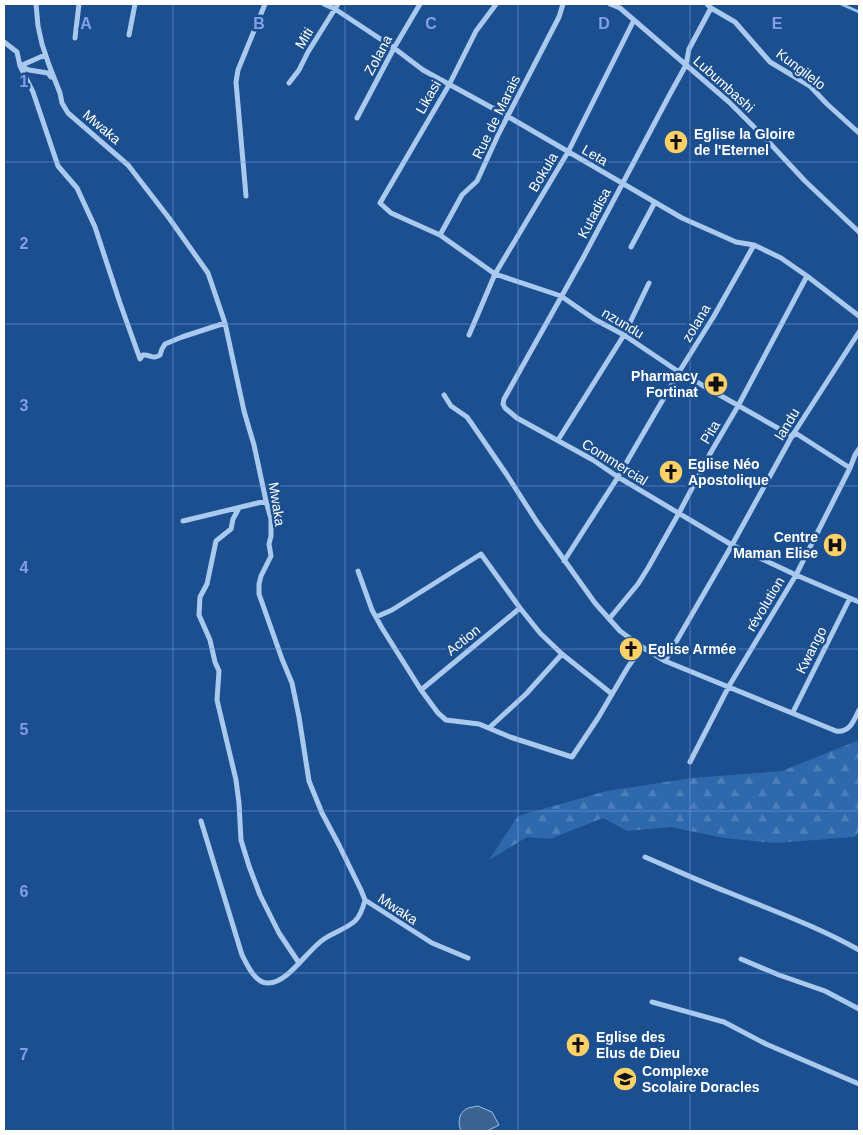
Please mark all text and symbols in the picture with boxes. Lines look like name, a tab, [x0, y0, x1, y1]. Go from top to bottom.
text: A	[80, 15, 92, 32]
text: B	[253, 15, 265, 32]
text: C	[425, 15, 437, 32]
text: D	[598, 15, 610, 32]
text: E	[772, 15, 783, 32]
street label: Miti	[292, 25, 316, 51]
street label: Zolana	[361, 32, 395, 78]
street label: Kungilelo	[773, 45, 829, 93]
street label: Lubumbashi	[690, 53, 758, 115]
text: 1	[20, 73, 29, 90]
street label: Rue de Marais	[469, 73, 523, 161]
street label: Likasi	[412, 77, 444, 117]
street label: Mwaka	[80, 107, 124, 148]
place label: Eglise la Gloire de l'Eternel	[694, 126, 795, 158]
church icon: Eglise la Gloire de l'Eternel	[663, 129, 689, 155]
street label: Leta	[579, 141, 611, 169]
street label: Bokula	[525, 149, 561, 194]
street label: Kutadisa	[574, 185, 614, 241]
text: 2	[20, 235, 29, 252]
street label: zolana	[679, 301, 714, 345]
street label: nzundu	[599, 304, 647, 342]
place label: Pharmacy Fortinat	[631, 368, 698, 400]
pharmacy icon: Pharmacy Fortinat	[703, 371, 729, 397]
text: 3	[20, 397, 29, 414]
street label: landu	[771, 405, 803, 443]
street label: Pita	[697, 417, 723, 446]
street label: Commercial	[579, 435, 651, 489]
place label: Eglise Néo Apostolique	[688, 456, 769, 488]
church icon: Eglise Néo Apostolique	[658, 459, 684, 485]
street label: Mwaka	[266, 481, 288, 527]
place label: Centre Maman Elise	[733, 529, 818, 561]
hospital icon: Centre Maman Elise	[822, 532, 848, 558]
text: 4	[20, 559, 29, 576]
street label: révolution	[743, 574, 787, 634]
street label: Action	[443, 622, 483, 658]
street label: Kwango	[792, 624, 830, 676]
church icon: Eglise Armée	[618, 636, 644, 662]
place label: Eglise Armée	[648, 641, 736, 657]
text: 5	[20, 721, 29, 738]
text: 6	[20, 883, 29, 900]
street label: Mwaka	[375, 890, 421, 928]
place label: Eglise des Elus de Dieu	[596, 1029, 680, 1061]
church icon: Eglise des Elus de Dieu	[565, 1032, 591, 1058]
text: 7	[20, 1046, 29, 1063]
place label: Complexe Scolaire Doracles	[642, 1063, 760, 1095]
school or university icon: Complexe Scolaire Doracles	[612, 1066, 638, 1092]

